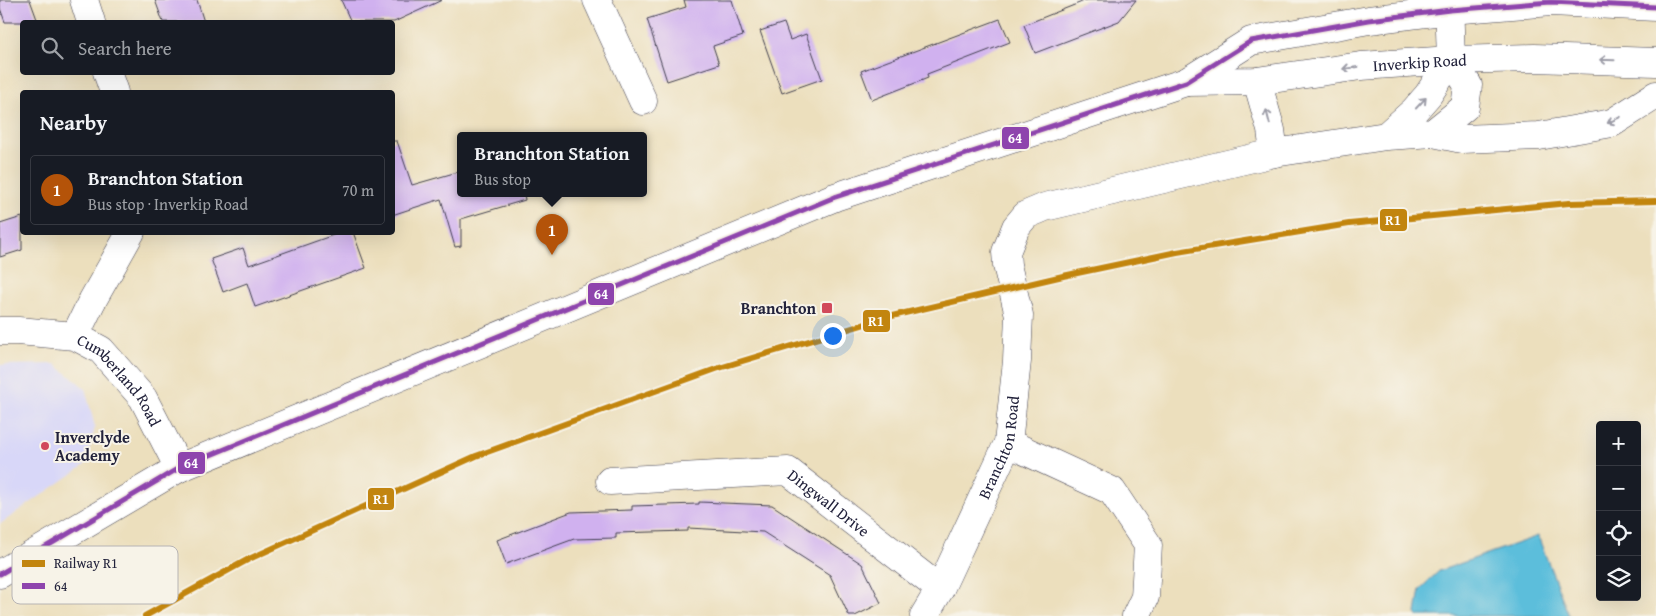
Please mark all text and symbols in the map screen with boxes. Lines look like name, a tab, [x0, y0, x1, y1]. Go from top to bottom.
search box	[20, 20, 395, 75]
icon: search	[38, 34, 66, 62]
text: Search here	[78, 34, 172, 62]
street label: Inverkip Road	[1372, 48, 1467, 77]
one-way arrow	[1600, 55, 1616, 65]
one-way arrow	[1343, 63, 1359, 73]
one-way arrow	[1415, 97, 1427, 110]
text: Nearby	[40, 107, 107, 138]
one-way arrow	[1263, 109, 1272, 125]
one-way arrow	[1607, 116, 1622, 125]
line badge: 64	[1001, 126, 1030, 150]
text: 64	[1008, 128, 1022, 148]
popup	[457, 132, 647, 197]
text: Branchton Station	[475, 139, 630, 167]
text: Branchton Station	[88, 164, 243, 192]
text: Bus stop	[475, 167, 531, 191]
text: 1	[53, 178, 61, 202]
text: 70 m	[342, 178, 374, 202]
text: Bus stop · Inverkip Road	[88, 192, 248, 216]
line badge: R1	[1379, 208, 1408, 232]
text: R1	[1385, 210, 1401, 230]
pin: 1	[536, 214, 568, 255]
line badge: 64	[587, 282, 615, 306]
text: 64	[594, 284, 608, 304]
place label: Branchton	[741, 296, 817, 320]
marker: Branchton	[820, 301, 834, 315]
line badge: R1	[862, 309, 891, 333]
text: R1	[868, 311, 884, 331]
your location	[820, 323, 846, 349]
street label: Cumberland Road	[73, 327, 168, 431]
street label: Branchton Road	[972, 394, 1025, 503]
map controls	[1596, 421, 1641, 601]
button: +	[1596, 421, 1641, 466]
place label: Inverclyde Academy	[55, 425, 130, 467]
marker: Inverclyde Academy	[39, 440, 51, 452]
line badge: 64	[177, 451, 206, 475]
text: 64	[184, 453, 198, 473]
street label: Dingwall Drive	[783, 463, 875, 542]
button: −	[1596, 466, 1641, 511]
line badge: R1	[367, 487, 395, 511]
text: R1	[373, 489, 389, 509]
button: locate	[1596, 511, 1641, 556]
legend	[12, 546, 178, 604]
text: Railway R1	[54, 553, 118, 573]
button: layers	[1596, 556, 1641, 601]
text: 64	[54, 576, 68, 596]

